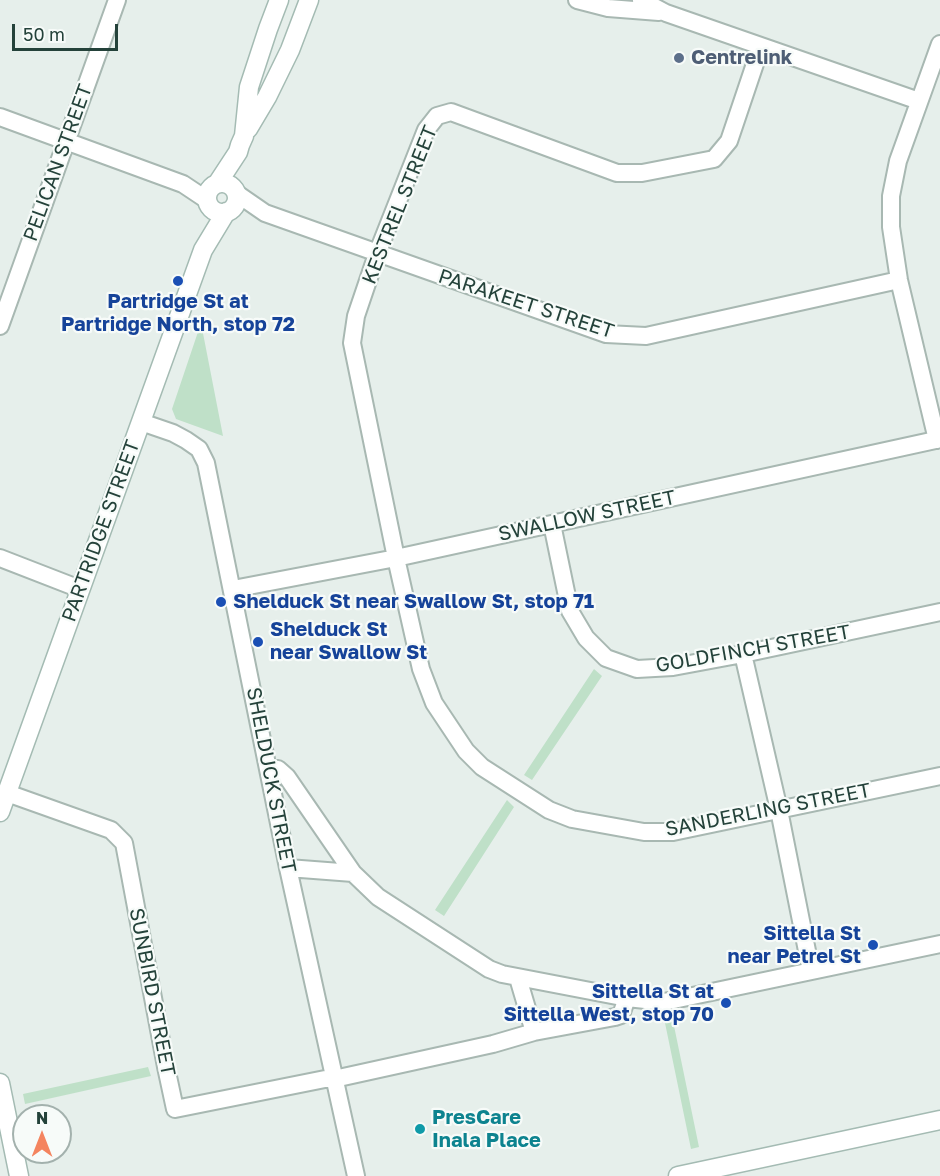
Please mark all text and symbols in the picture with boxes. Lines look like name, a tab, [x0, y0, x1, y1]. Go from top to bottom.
scale bar	[15, 12, 122, 50]
text: 50 m	[23, 23, 65, 45]
place label: Centrelink	[691, 46, 792, 70]
marker: Centrelink	[672, 51, 686, 65]
street label: PELICAN STREET	[18, 81, 98, 245]
street label: KESTREL STREET	[357, 122, 443, 288]
street label: PARAKEET STREET	[435, 264, 617, 344]
marker: Partridge St at Partridge North, stop 72	[171, 274, 185, 288]
place label: Partridge St at Partridge North, stop 72	[61, 290, 295, 337]
street label: PARTRIDGE STREET	[57, 437, 145, 625]
street label: SWALLOW STREET	[496, 486, 678, 546]
place label: Shelduck St near Swallow St, stop 71	[233, 590, 594, 614]
marker: Shelduck St near Swallow St, stop 71	[214, 595, 228, 609]
place label: Shelduck St near Swallow St	[270, 618, 427, 665]
street label: GOLDFINCH STREET	[654, 620, 852, 678]
marker: Shelduck St near Swallow St	[251, 635, 265, 649]
street label: SHELDUCK STREET	[241, 685, 301, 875]
street label: SANDERLING STREET	[663, 778, 873, 842]
street label: SUNBIRD STREET	[124, 906, 180, 1078]
place label: Sittella St near Petrel St	[728, 922, 861, 969]
marker: Sittella St near Petrel St	[866, 938, 880, 952]
place label: Sittella St at Sittella West, stop 70	[503, 980, 714, 1027]
marker: Sittella St at Sittella West, stop 70	[719, 996, 733, 1010]
north arrow	[12, 1104, 72, 1164]
place label: PresCare Inala Place	[432, 1106, 541, 1153]
text: N	[36, 1108, 48, 1128]
marker: PresCare Inala Place	[413, 1122, 427, 1136]

